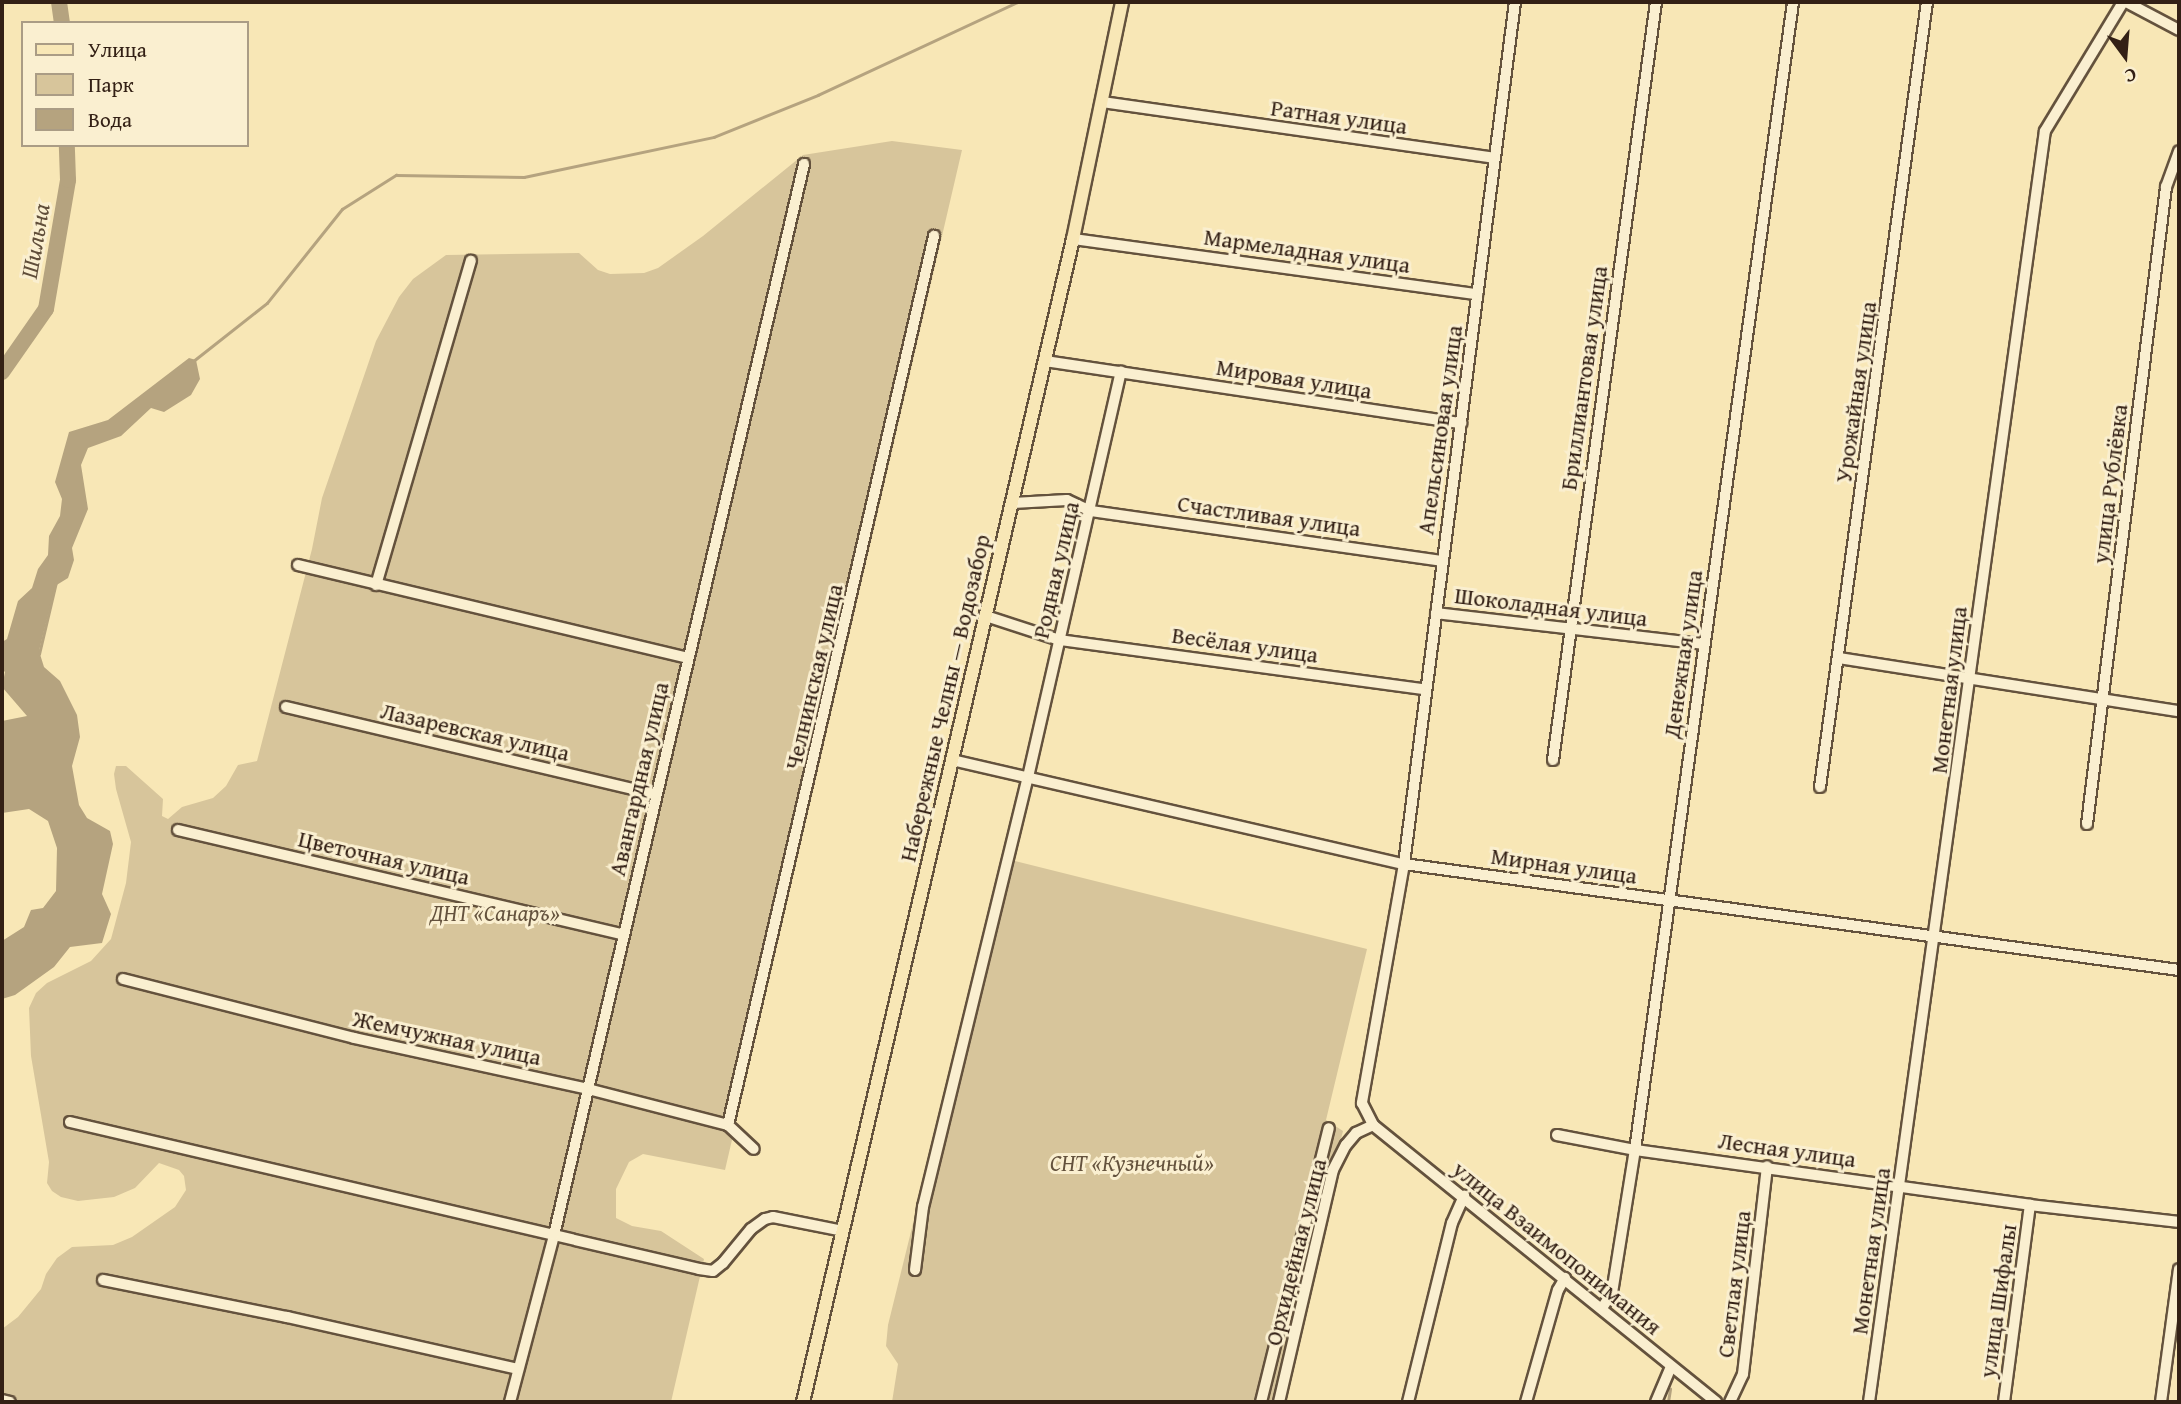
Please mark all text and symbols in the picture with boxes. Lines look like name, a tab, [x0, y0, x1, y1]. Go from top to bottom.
legend	[21, 21, 248, 147]
north arrow	[2090, 21, 2160, 91]
text: Улица	[88, 34, 147, 65]
text: С	[2122, 61, 2140, 91]
text: Парк	[88, 69, 134, 100]
street label: Ратная улица	[1269, 94, 1409, 140]
text: Вода	[88, 104, 132, 135]
water label: Шильна	[14, 201, 56, 281]
street label: Мармеладная улица	[1202, 223, 1412, 279]
street label: Бриллиантовая улица	[1555, 264, 1613, 492]
street label: Урожайная улица	[1830, 300, 1882, 484]
street label: Апельсиновая улица	[1412, 324, 1468, 536]
street label: Мировая улица	[1214, 353, 1374, 405]
street label: улица Рублёвка	[2087, 403, 2133, 565]
street label: Счастливая улица	[1176, 490, 1362, 542]
street label: Родная улица	[1027, 499, 1085, 641]
street label: Набережные Челны — Водозабор	[894, 532, 996, 864]
street label: Денежная улица	[1658, 568, 1708, 740]
street label: Челнинская улица	[779, 581, 849, 773]
street label: Шоколадная улица	[1453, 581, 1649, 633]
street label: Монетная улица	[1925, 605, 1973, 775]
street label: Весёлая улица	[1170, 621, 1320, 669]
street label: Авангардная улица	[603, 679, 675, 879]
street label: Лазаревская улица	[378, 697, 572, 767]
street label: Цветочная улица	[296, 825, 472, 891]
street label: Мирная улица	[1489, 842, 1639, 890]
park label: ДНТ «Санаръ»	[430, 899, 560, 927]
street label: Жемчужная улица	[350, 1005, 544, 1071]
street label: Лесная улица	[1716, 1127, 1858, 1173]
park label: СНТ «Кузнечный»	[1050, 1149, 1214, 1177]
street label: улица Взаимопонимания	[1447, 1155, 1667, 1341]
street label: Орхидейная улица	[1259, 1156, 1333, 1348]
street label: Монетная улица	[1846, 1166, 1896, 1336]
street label: Светлая улица	[1711, 1209, 1757, 1359]
street label: улица Шифалы	[1974, 1222, 2022, 1380]

